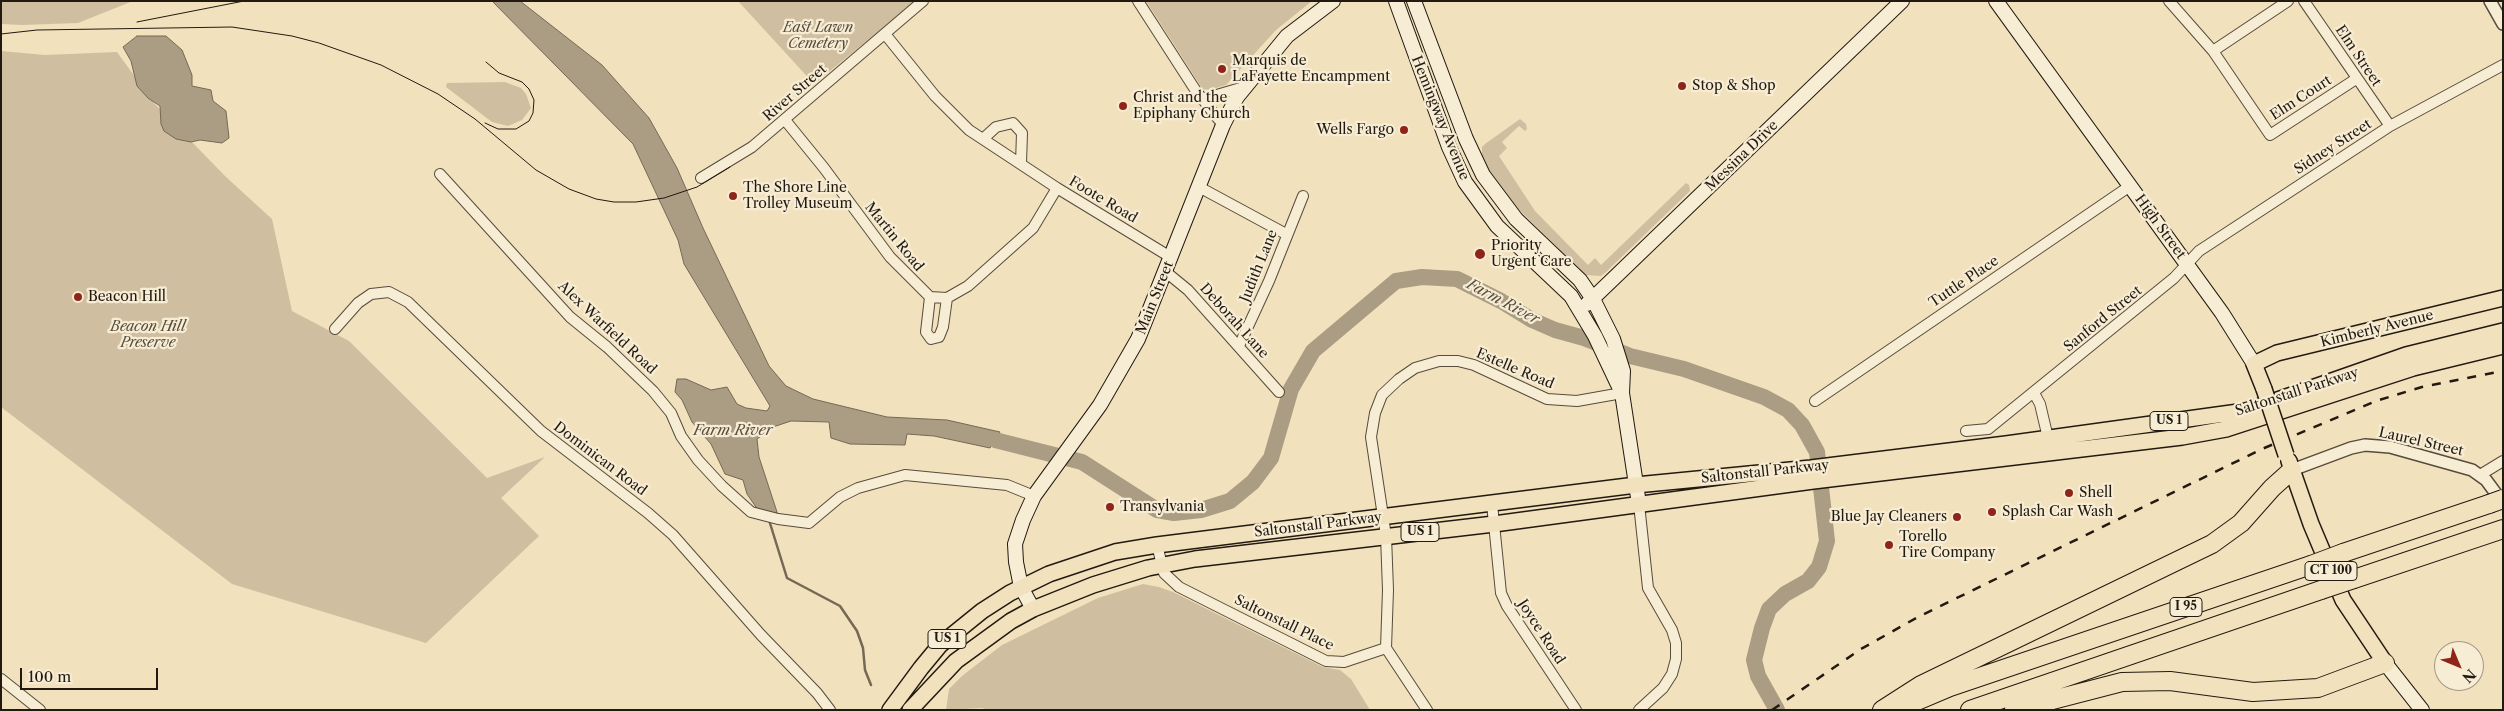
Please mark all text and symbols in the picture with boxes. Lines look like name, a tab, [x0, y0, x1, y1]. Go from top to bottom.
park label: East Lawn Cemetery	[783, 20, 853, 52]
street label: Elm Street	[2331, 22, 2385, 90]
place label: Marquis de LaFayette Encampment	[1232, 53, 1390, 85]
street label: Hemingway Avenue	[1407, 53, 1473, 183]
street label: River Street	[760, 61, 830, 125]
marker: Marquis de LaFayette Encampment	[1216, 63, 1228, 75]
street label: Elm Court	[2267, 72, 2335, 124]
place label: Stop & Shop	[1692, 78, 1776, 94]
marker: Stop & Shop	[1676, 80, 1688, 92]
place label: Christ and the Epiphany Church	[1133, 90, 1250, 122]
marker: Christ and the Epiphany Church	[1117, 100, 1129, 112]
street label: Sidney Street	[2291, 116, 2375, 178]
street label: Messina Drive	[1702, 117, 1782, 195]
place label: Wells Fargo	[1316, 122, 1394, 138]
marker: Wells Fargo	[1398, 124, 1410, 136]
street label: Foote Road	[1066, 173, 1140, 227]
place label: The Shore Line Trolley Museum	[743, 180, 852, 212]
marker: The Shore Line Trolley Museum	[727, 190, 739, 202]
street label: High Street	[2131, 191, 2189, 263]
street label: Martin Road	[861, 199, 927, 275]
street label: Judith Lane	[1237, 227, 1281, 305]
place label: Priority Urgent Care	[1491, 238, 1572, 270]
marker: Priority Urgent Care	[1473, 247, 1487, 261]
street label: Tuttle Place	[1926, 253, 2002, 311]
street label: Main Street	[1133, 259, 1177, 337]
water label: Farm River	[1464, 275, 1542, 329]
street label: Alex Warfield Road	[554, 278, 660, 378]
street label: Deborah Lane	[1196, 280, 1272, 362]
street label: Sanford Street	[2061, 282, 2145, 356]
place label: Beacon Hill	[88, 289, 166, 305]
marker: Beacon Hill	[72, 291, 84, 303]
street label: Kimberly Avenue	[2319, 307, 2435, 351]
park label: Beacon Hill Preserve	[110, 319, 186, 352]
street label: Estelle Road	[1474, 345, 1556, 393]
street label: Saltonstall Parkway	[2233, 364, 2361, 420]
road number: US 1	[2150, 412, 2188, 431]
street label: Dominican Road	[550, 419, 650, 499]
water label: Farm River	[693, 422, 773, 440]
street label: Laurel Street	[2377, 424, 2465, 460]
street label: Saltonstall Parkway	[1700, 457, 1830, 487]
place label: Shell	[2079, 485, 2112, 501]
marker: Shell	[2063, 487, 2075, 499]
place label: Transylvania	[1120, 499, 1204, 515]
marker: Transylvania	[1104, 501, 1116, 513]
place label: Splash Car Wash	[2002, 504, 2113, 520]
marker: Splash Car Wash	[1986, 506, 1998, 518]
street label: Saltonstall Parkway	[1253, 509, 1383, 541]
place label: Blue Jay Cleaners	[1831, 509, 1947, 525]
marker: Blue Jay Cleaners	[1951, 511, 1963, 523]
road number: US 1	[1401, 522, 1439, 542]
place label: Torello Tire Company	[1899, 529, 1995, 562]
marker: Torello Tire Company	[1883, 539, 1895, 551]
road number: CT 100	[2305, 562, 2357, 580]
street label: Saltonstall Place	[1232, 592, 1336, 654]
street label: Joyce Road	[1514, 596, 1568, 668]
road number: I 95	[2170, 598, 2202, 616]
road number: US 1	[928, 630, 966, 648]
north arrow	[2434, 641, 2484, 691]
scale bar	[22, 658, 160, 690]
text: N	[2458, 665, 2480, 687]
text: 100 m	[28, 667, 71, 686]

